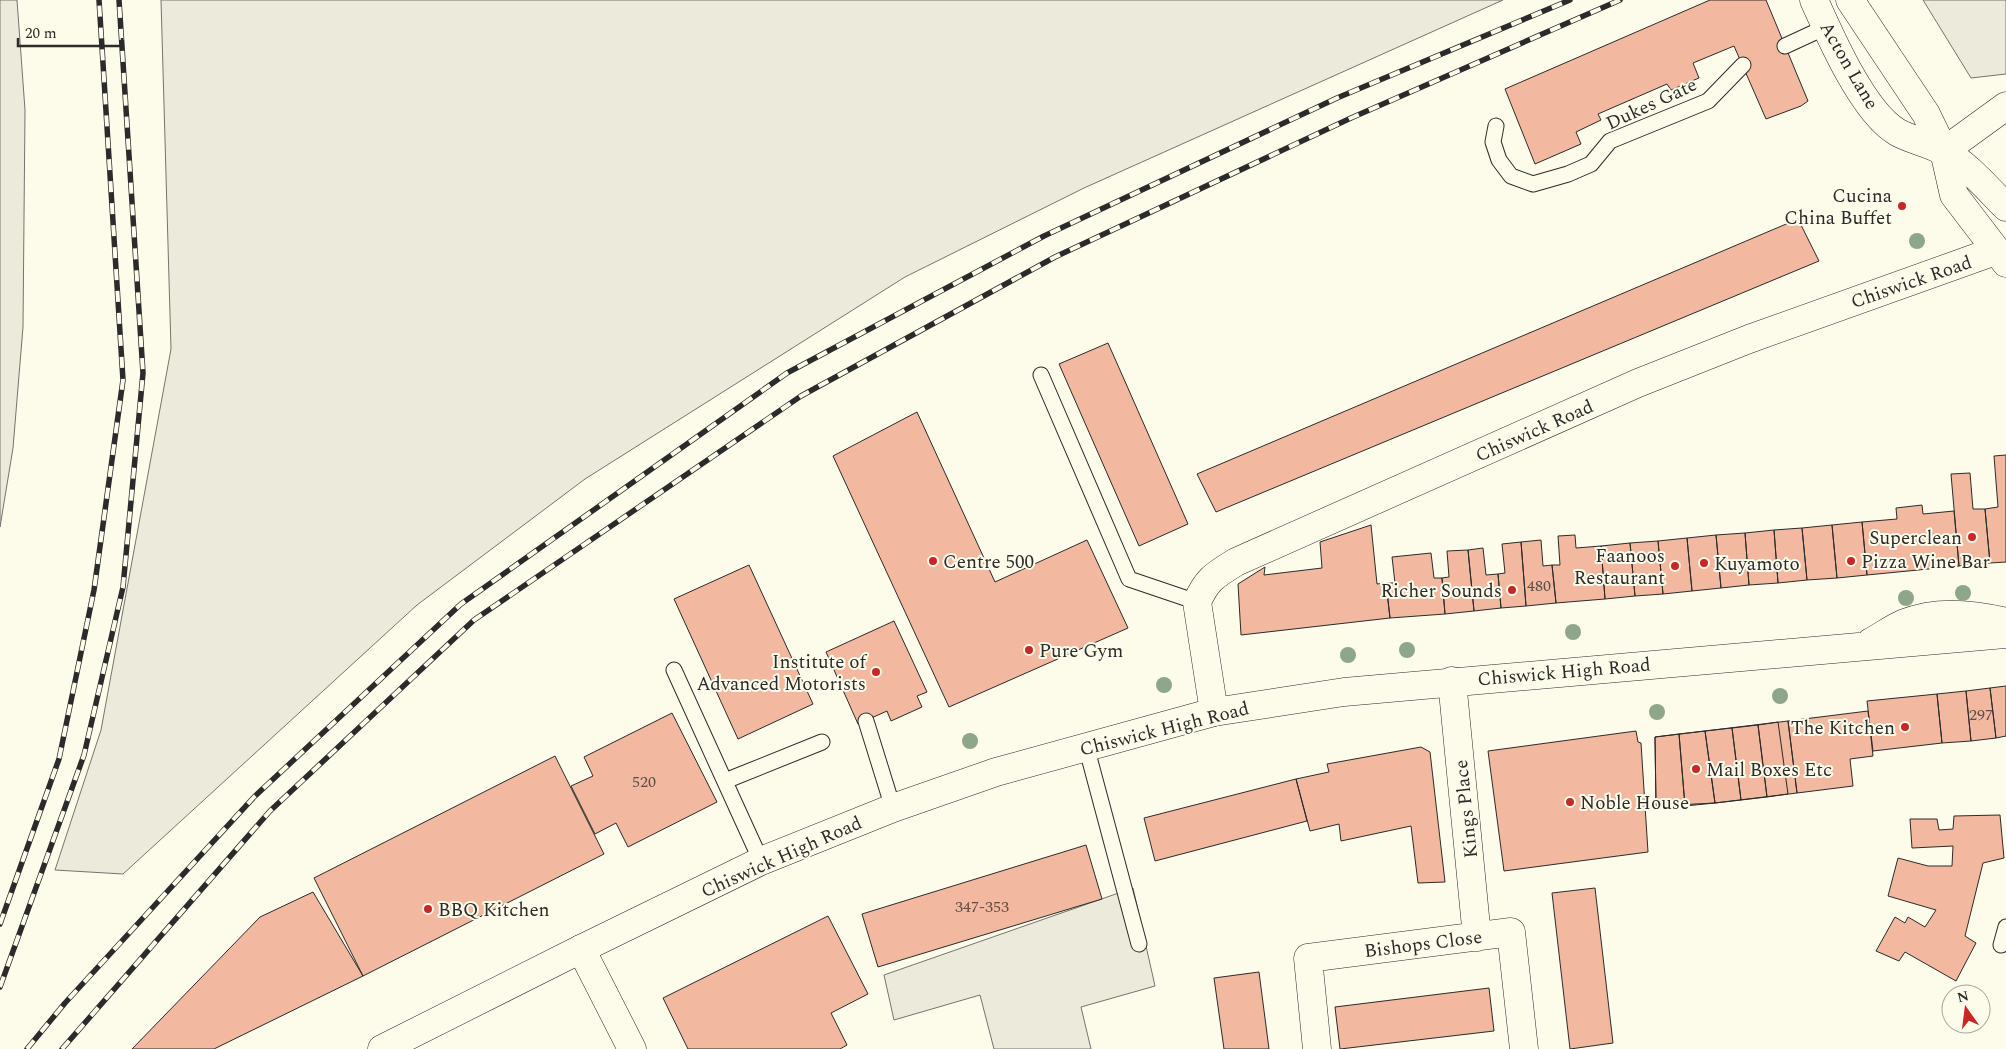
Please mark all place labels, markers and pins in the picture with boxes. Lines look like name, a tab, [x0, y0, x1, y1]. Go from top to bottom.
place label: Cucina China Buffet	[1784, 182, 1893, 233]
marker: Cucina China Buffet	[1896, 200, 1908, 212]
place label: Superclean	[1869, 524, 1962, 553]
marker: Superclean	[1966, 531, 1978, 543]
place label: Faanoos Restaurant	[1574, 542, 1665, 593]
place label: Centre 500	[943, 548, 1034, 577]
place label: Pizza Wine Bar	[1861, 548, 1991, 577]
place label: Kuyamoto	[1714, 550, 1800, 579]
marker: Centre 500	[927, 555, 939, 567]
marker: Pizza Wine Bar	[1845, 555, 1857, 567]
marker: Kuyamoto	[1698, 557, 1710, 569]
marker: Faanoos Restaurant	[1669, 560, 1681, 572]
place label: Richer Sounds	[1381, 577, 1502, 606]
marker: Richer Sounds	[1506, 584, 1518, 596]
place label: Pure Gym	[1039, 637, 1123, 666]
marker: Pure Gym	[1023, 644, 1035, 656]
place label: Institute of Advanced Motorists	[696, 648, 867, 699]
marker: Institute of Advanced Motorists	[870, 666, 882, 678]
place label: The Kitchen	[1791, 714, 1895, 743]
marker: The Kitchen	[1899, 721, 1911, 733]
place label: Mail Boxes Etc	[1706, 756, 1832, 785]
marker: Mail Boxes Etc	[1690, 763, 1702, 775]
place label: Noble House	[1580, 789, 1689, 818]
marker: Noble House	[1564, 796, 1576, 808]
place label: BBQ Kitchen	[438, 896, 550, 925]
marker: BBQ Kitchen	[422, 903, 434, 915]

